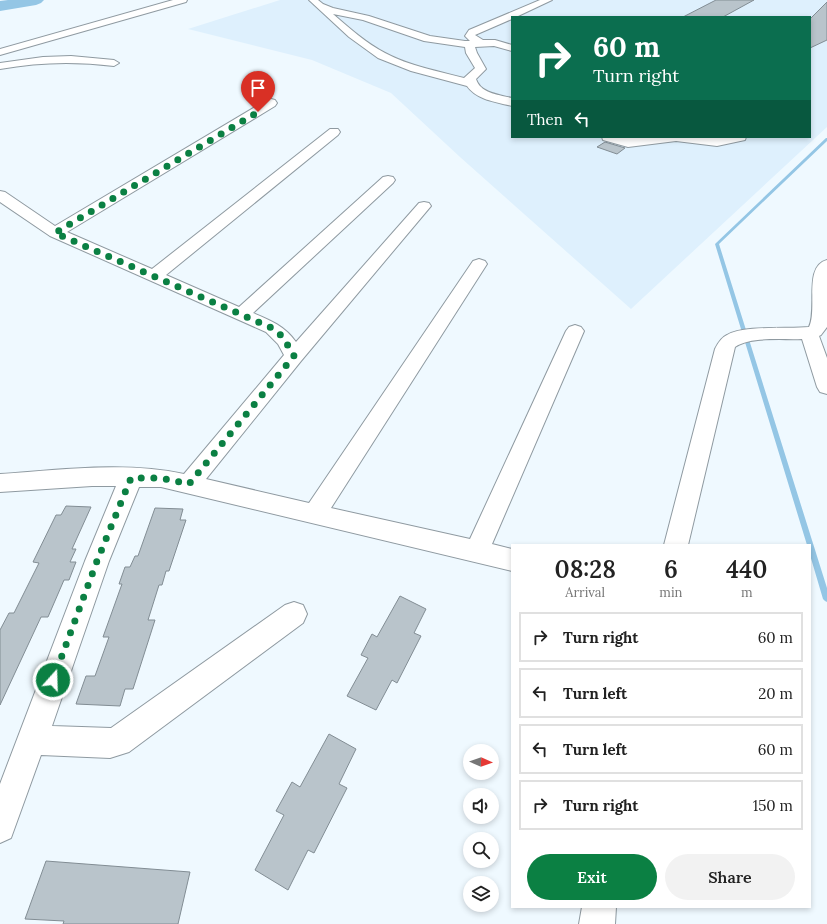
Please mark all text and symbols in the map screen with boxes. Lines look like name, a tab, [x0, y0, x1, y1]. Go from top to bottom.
text: 60 m	[593, 29, 660, 65]
icon: right	[527, 32, 579, 84]
text: Turn right	[593, 64, 679, 87]
pin	[241, 71, 275, 112]
icon: arrive	[247, 77, 269, 99]
icon: left	[571, 108, 593, 130]
text: Then	[527, 110, 563, 129]
text: 08:28	[555, 554, 616, 585]
text: 6	[664, 554, 678, 585]
text: 440	[726, 554, 767, 585]
text: Arrival	[565, 584, 605, 601]
text: min	[659, 584, 682, 601]
text: m	[741, 584, 753, 601]
icon: right	[529, 626, 551, 648]
text: Turn right	[563, 628, 639, 647]
text: 60 m	[758, 628, 793, 647]
position arrow	[32, 659, 74, 701]
icon: left	[529, 682, 551, 704]
text: Turn left	[563, 684, 627, 703]
text: 20 m	[758, 684, 793, 703]
icon: left	[529, 738, 551, 760]
text: Turn left	[563, 740, 627, 759]
text: 60 m	[758, 740, 793, 759]
north arrow	[463, 744, 499, 780]
map controls	[463, 744, 499, 912]
button: sound	[463, 788, 499, 824]
icon: right	[529, 794, 551, 816]
text: Turn right	[563, 796, 639, 815]
text: 150 m	[753, 796, 793, 815]
button: search	[463, 832, 499, 868]
button: Exit	[527, 854, 657, 900]
button: Share	[665, 854, 795, 900]
button: layers	[463, 876, 499, 912]

